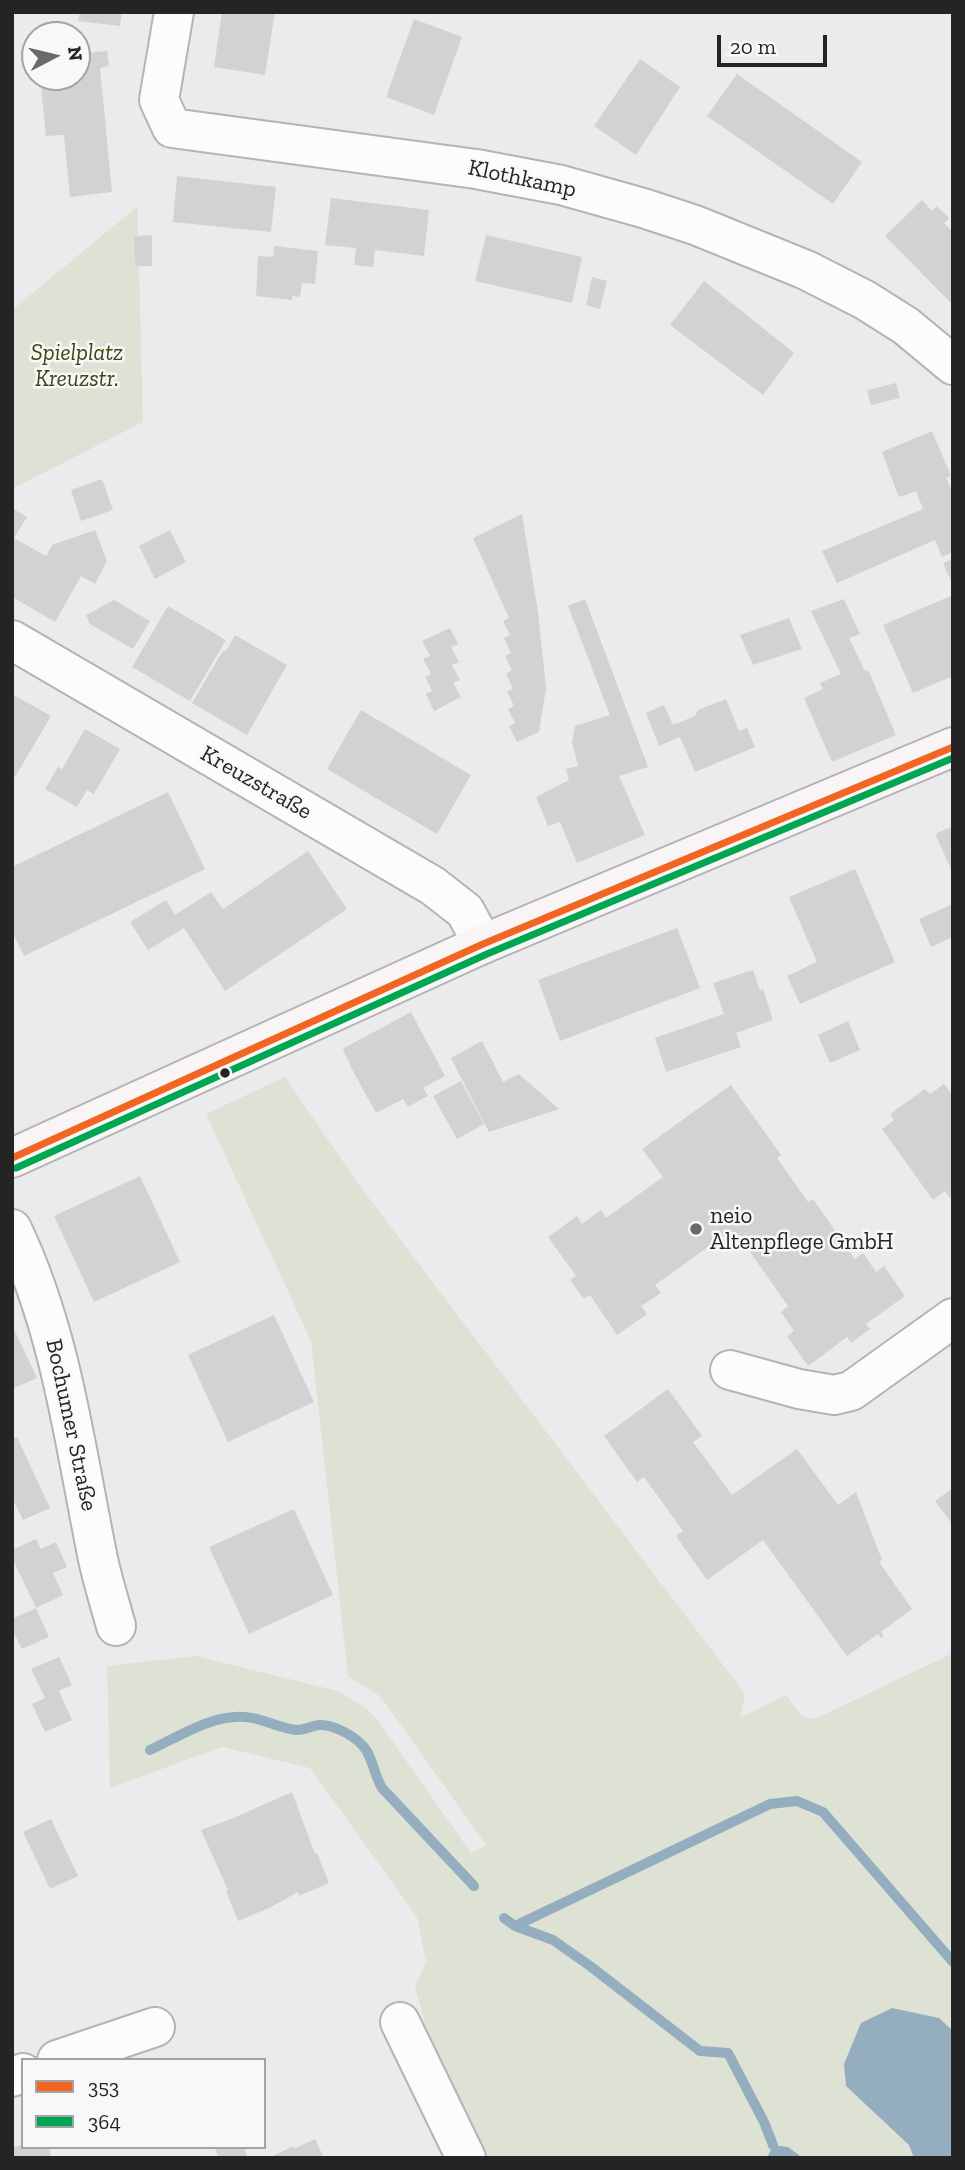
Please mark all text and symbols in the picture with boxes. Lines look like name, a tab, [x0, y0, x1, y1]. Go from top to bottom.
north arrow	[21, 21, 91, 91]
scale bar	[720, 21, 830, 65]
text: 20 m	[730, 34, 776, 59]
text: N	[63, 45, 88, 62]
street label: Klothkamp	[465, 154, 579, 204]
park label: Spielplatz Kreuzstr.	[31, 339, 123, 393]
street label: Kreuzstraße	[195, 740, 317, 826]
unlabelled marker	[218, 1066, 232, 1080]
place label: neio Altenpflege GmbH	[710, 1202, 894, 1256]
marker: neio Altenpflege GmbH	[688, 1221, 704, 1237]
street label: Bochumer Straße	[39, 1337, 103, 1513]
legend	[21, 2058, 266, 2149]
text: 353	[88, 2074, 119, 2099]
text: 364	[88, 2109, 121, 2134]

